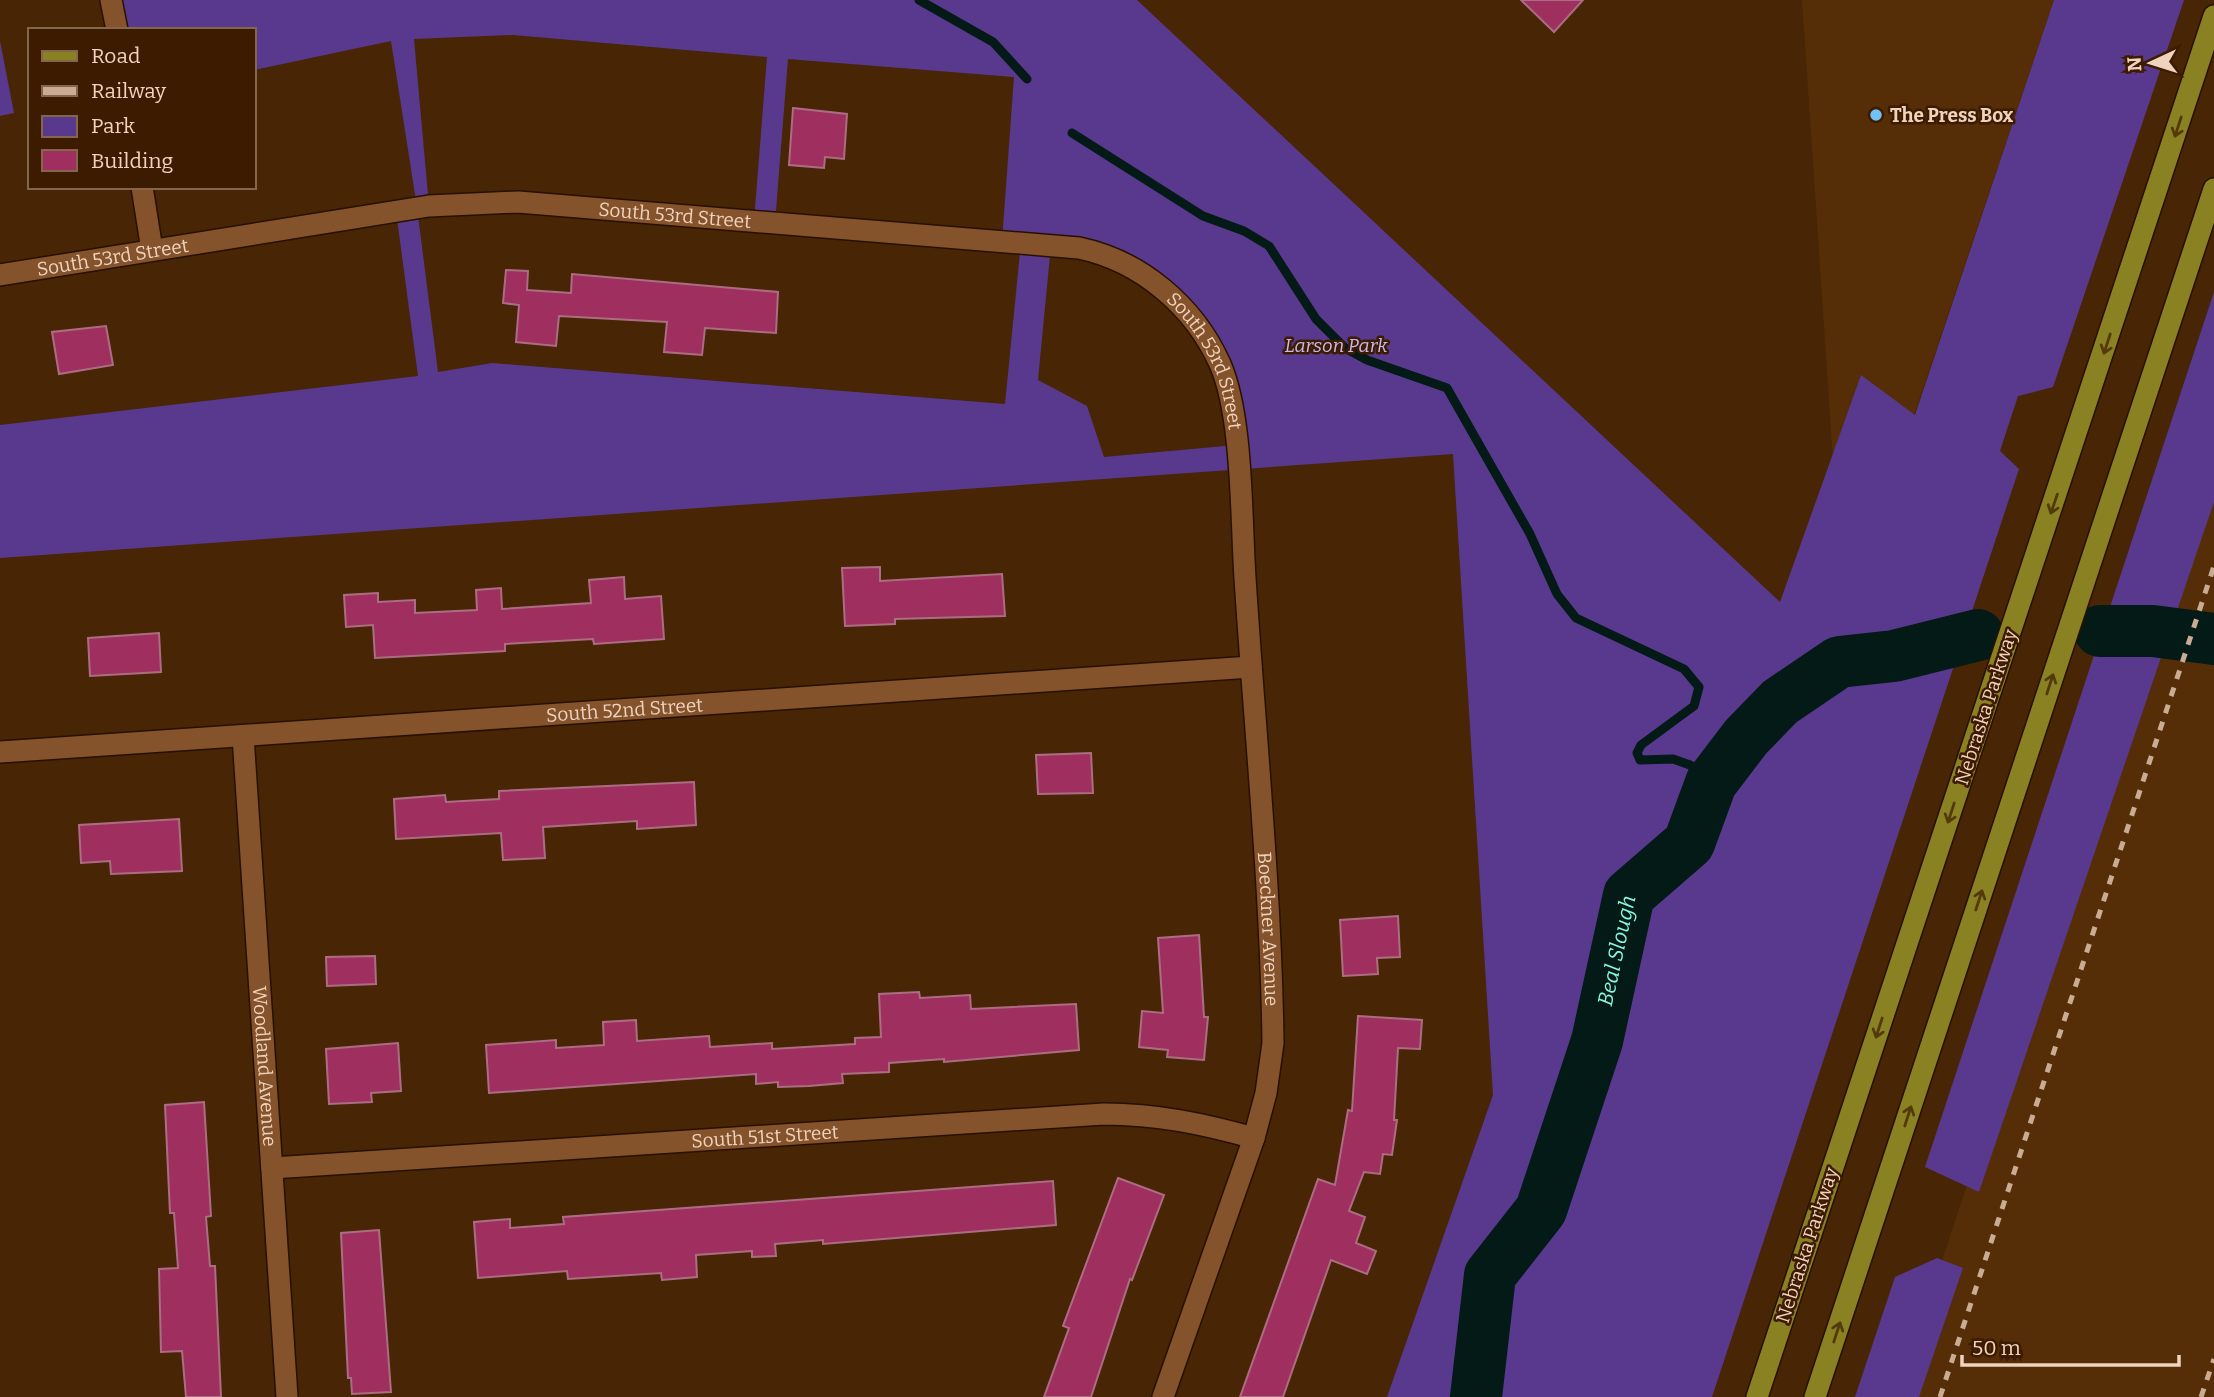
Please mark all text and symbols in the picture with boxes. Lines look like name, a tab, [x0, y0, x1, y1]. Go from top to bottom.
legend	[28, 28, 256, 189]
north arrow	[2116, 28, 2186, 98]
text: Road	[91, 43, 140, 69]
text: N	[2123, 56, 2147, 72]
text: Railway	[91, 78, 167, 104]
place label: The Press Box	[1890, 104, 2014, 127]
marker: The Press Box	[1868, 107, 1884, 123]
text: Park	[91, 113, 135, 139]
one-way arrow	[2170, 116, 2183, 138]
text: Building	[91, 148, 174, 174]
street label: South 53rd Street	[598, 197, 752, 233]
street label: South 53rd Street	[35, 233, 190, 280]
street label: South 53rd Street	[1162, 287, 1247, 431]
one-way arrow	[2100, 332, 2112, 354]
park label: Larson Park	[1285, 334, 1388, 357]
one-way arrow	[2047, 492, 2059, 514]
street label: Nebraska Parkway	[1950, 625, 2022, 788]
one-way arrow	[2044, 673, 2057, 695]
street label: South 52nd Street	[545, 693, 704, 726]
one-way arrow	[1944, 801, 1956, 823]
street label: Boeckner Avenue	[1253, 851, 1284, 1007]
one-way arrow	[1973, 889, 1986, 911]
water label: Beal Slough	[1592, 893, 1642, 1008]
street label: Woodland Avenue	[248, 985, 282, 1147]
one-way arrow	[1872, 1017, 1884, 1039]
one-way arrow	[1902, 1105, 1915, 1127]
street label: South 51st Street	[691, 1120, 839, 1152]
street label: Nebraska Parkway	[1771, 1163, 1843, 1326]
one-way arrow	[1832, 1322, 1844, 1344]
scale bar	[1962, 1324, 2179, 1368]
text: 50 m	[1972, 1335, 2021, 1361]

